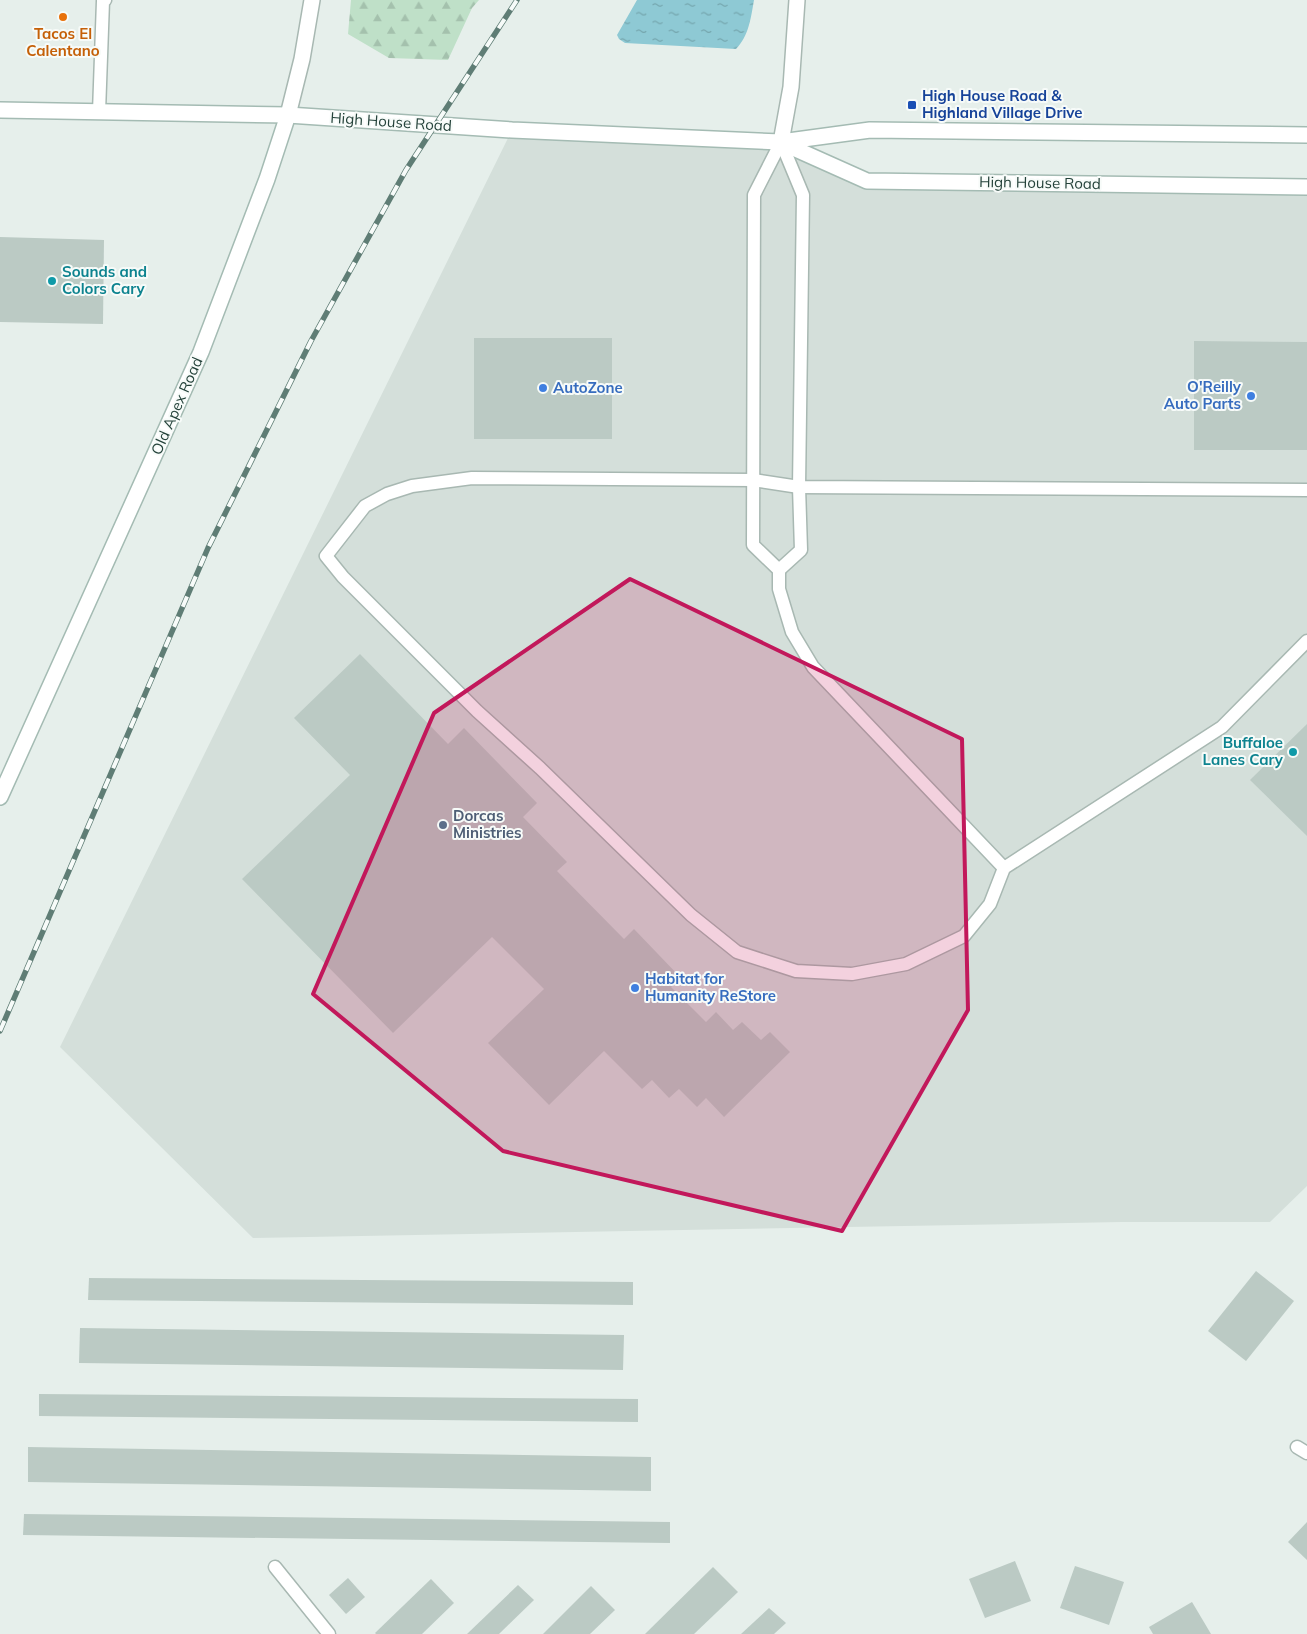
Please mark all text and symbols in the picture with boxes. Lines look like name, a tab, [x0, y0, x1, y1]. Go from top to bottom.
marker: Tacos El Calentano	[57, 11, 69, 23]
place label: Tacos El Calentano	[26, 24, 100, 60]
place label: High House Road & Highland Village Drive	[922, 86, 1083, 122]
marker: High House Road & Highland Village Drive	[906, 99, 918, 111]
street label: High House Road	[330, 108, 452, 135]
street label: High House Road	[979, 172, 1101, 193]
place label: Sounds and Colors Cary	[62, 262, 147, 298]
marker: Sounds and Colors Cary	[46, 275, 58, 287]
street label: Old Apex Road	[147, 354, 207, 458]
place label: O'Reilly Auto Parts	[1164, 377, 1242, 413]
place label: AutoZone	[553, 378, 623, 397]
marker: AutoZone	[537, 382, 549, 394]
marker: O'Reilly Auto Parts	[1245, 390, 1257, 402]
place label: Buffaloe Lanes Cary	[1203, 733, 1284, 769]
marker: Buffaloe Lanes Cary	[1287, 746, 1299, 758]
place label: Dorcas Ministries	[453, 806, 522, 842]
marker: Dorcas Ministries	[437, 819, 449, 831]
place label: Habitat for Humanity ReStore	[645, 969, 776, 1005]
marker: Habitat for Humanity ReStore	[629, 982, 641, 994]

